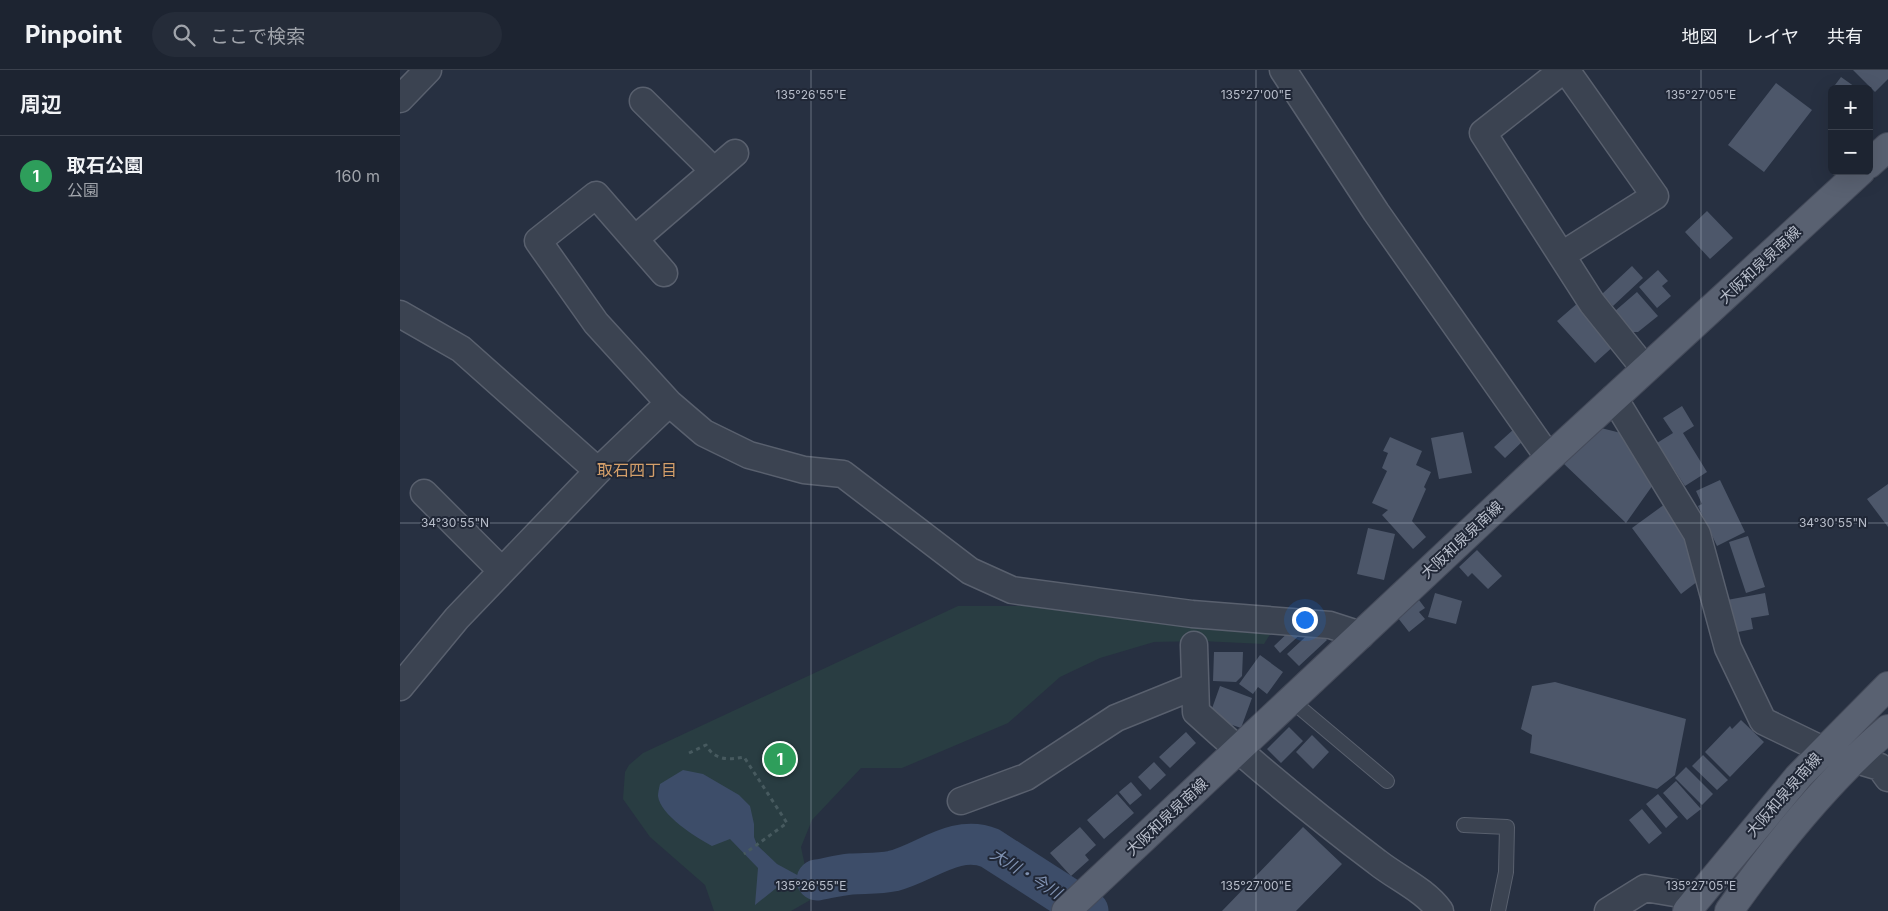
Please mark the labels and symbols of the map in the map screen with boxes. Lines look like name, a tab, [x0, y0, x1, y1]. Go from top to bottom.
text: 135°26'55"E	[776, 87, 846, 102]
text: 135°27'00"E	[1221, 87, 1291, 102]
text: 135°27'05"E	[1666, 87, 1736, 102]
street label: 大阪和泉泉南線	[1715, 222, 1805, 307]
district label: 取石四丁目	[597, 460, 677, 480]
street label: 大阪和泉泉南線	[1417, 497, 1507, 582]
text: 34°30'55"N	[421, 515, 489, 530]
text: 34°30'55"N	[1799, 515, 1867, 530]
your location	[1292, 607, 1318, 633]
pin: 1	[764, 740, 796, 778]
street label: 大阪和泉泉南線	[1742, 749, 1825, 841]
street label: 大阪和泉泉南線	[1122, 774, 1212, 859]
water label: 大川・今川	[987, 843, 1067, 904]
text: 135°26'55"E	[776, 878, 846, 893]
text: 135°27'00"E	[1221, 878, 1291, 893]
text: 135°27'05"E	[1666, 878, 1736, 893]

